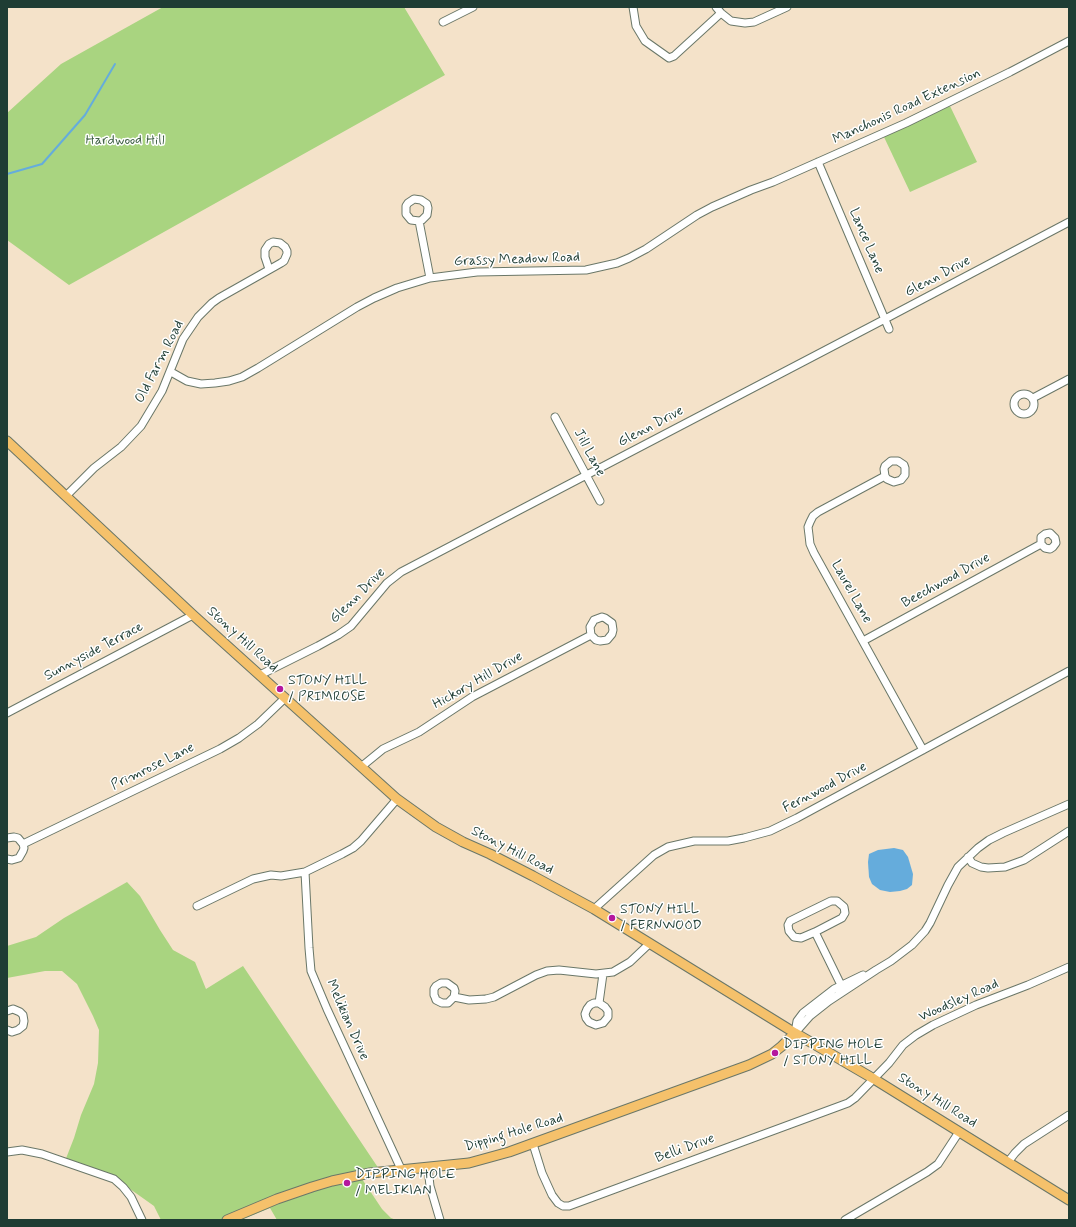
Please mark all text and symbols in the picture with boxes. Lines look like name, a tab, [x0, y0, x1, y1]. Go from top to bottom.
street label: Manchonis Road Extension	[830, 65, 984, 149]
park label: Hardwood Hill	[86, 133, 164, 149]
street label: Lance Lane	[845, 206, 887, 276]
street label: Grassy Meadow Road	[454, 249, 580, 271]
street label: Glenn Drive	[902, 253, 974, 301]
street label: Old Farm Road	[132, 318, 188, 406]
street label: Glenn Drive	[615, 403, 687, 451]
street label: Jill Lane	[570, 426, 608, 480]
street label: Beechwood Drive	[899, 550, 993, 612]
street label: Laurel Lane	[827, 558, 875, 626]
street label: Glenn Drive	[327, 565, 389, 627]
street label: Stony Hill Road	[203, 604, 281, 676]
street label: Sunnyside Terrace	[42, 619, 146, 685]
street label: Hickory Hill Drive	[430, 648, 526, 714]
place label: STONY HILL / PRIMROSE	[288, 673, 367, 706]
marker: STONY HILL / PRIMROSE	[275, 684, 285, 694]
street label: Primrose Lane	[109, 740, 197, 794]
street label: Fernwood Drive	[780, 759, 870, 817]
street label: Stony Hill Road	[468, 823, 556, 879]
place label: STONY HILL / FERNWOOD	[620, 902, 702, 934]
marker: STONY HILL / FERNWOOD	[607, 913, 617, 923]
street label: Woodsley Road	[916, 976, 1002, 1026]
street label: Melikian Drive	[322, 977, 372, 1063]
place label: DIPPING HOLE / STONY HILL	[783, 1037, 884, 1070]
marker: DIPPING HOLE / STONY HILL	[770, 1048, 780, 1058]
street label: Stony Hill Road	[894, 1070, 980, 1132]
street label: Dipping Hole Road	[463, 1110, 565, 1156]
street label: Belli Drive	[653, 1131, 717, 1167]
place label: DIPPING HOLE / MELIKIAN	[355, 1167, 456, 1200]
marker: DIPPING HOLE / MELIKIAN	[342, 1178, 352, 1188]

